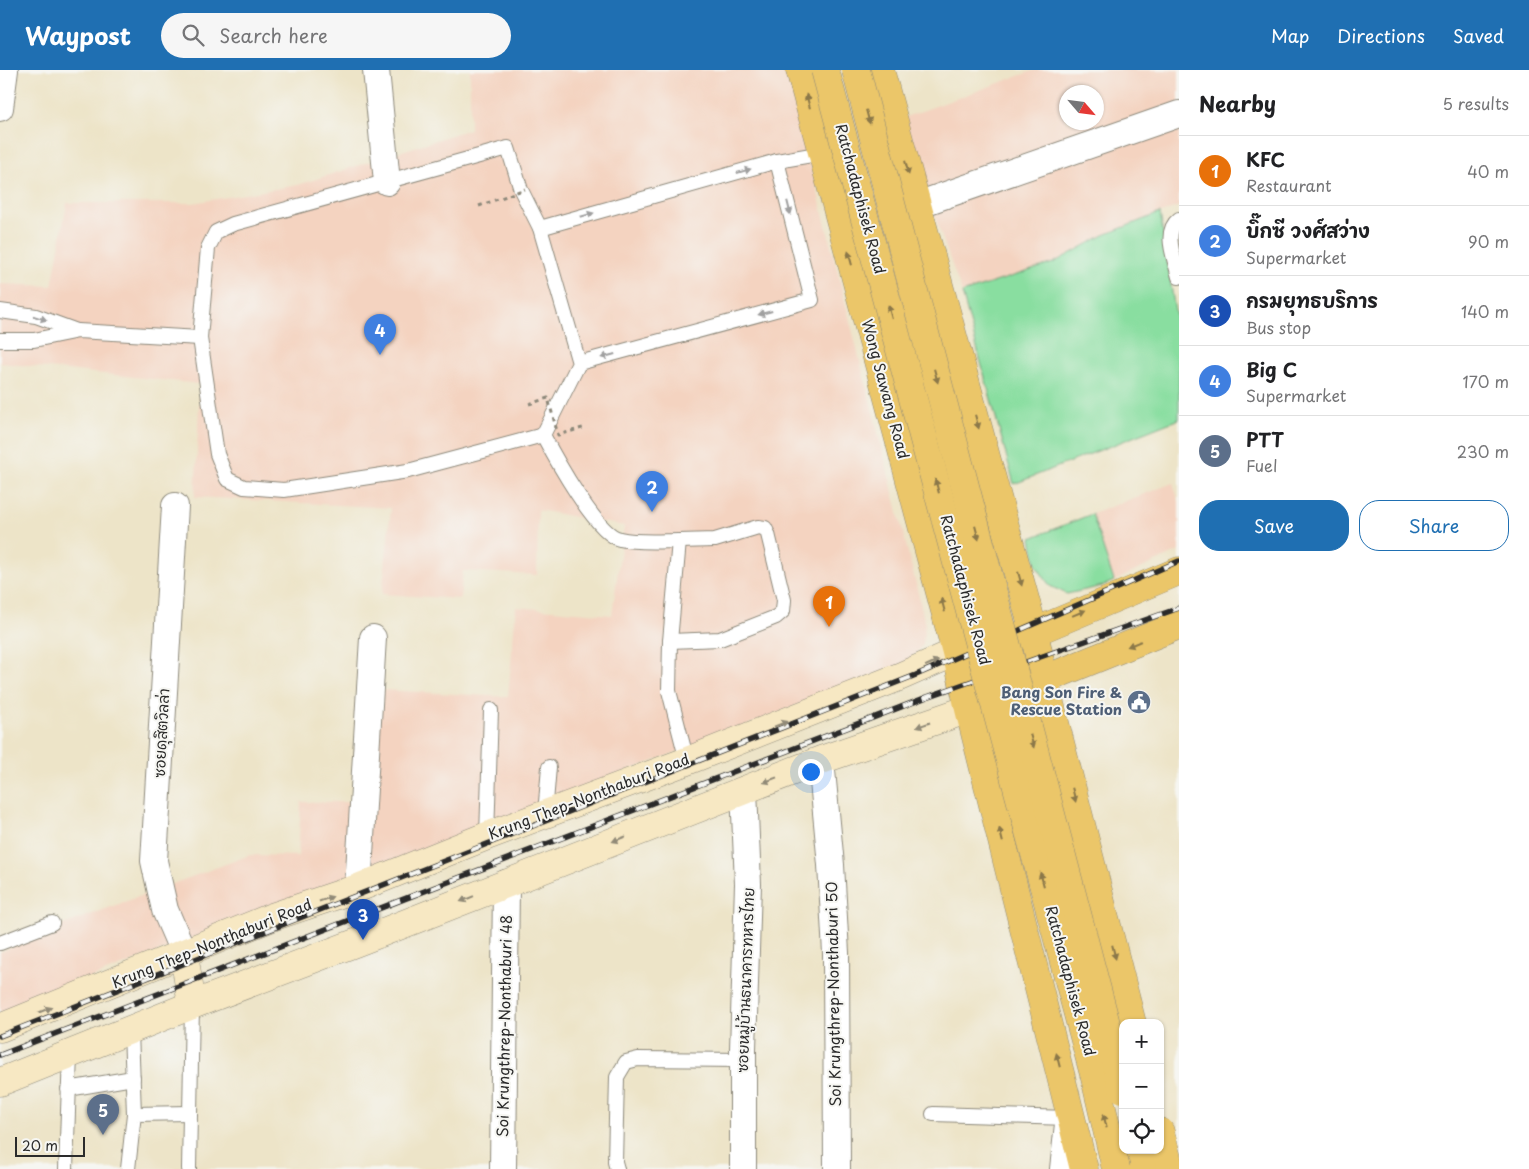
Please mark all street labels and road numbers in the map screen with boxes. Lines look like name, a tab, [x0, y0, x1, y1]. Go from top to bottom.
street label: Ratchadaphisek Road	[830, 121, 893, 276]
street label: Wong Sawang Road	[857, 316, 916, 461]
street label: Ratchadaphisek Road	[935, 512, 998, 667]
street label: ซอยดุสิตวิลล่า	[147, 688, 175, 778]
street label: Krung Thep-Nonthaburi Road	[484, 746, 693, 845]
street label: Soi Krungthrep-Nonthaburi 50	[819, 881, 846, 1107]
street label: ซอยหมู่บ้านธนาคารทหารไทย	[730, 887, 760, 1073]
street label: Krung Thep-Nonthaburi Road	[108, 892, 315, 993]
street label: Ratchadaphisek Road	[1040, 903, 1103, 1058]
street label: Soi Krungthrep-Nonthaburi 48	[490, 915, 517, 1137]

